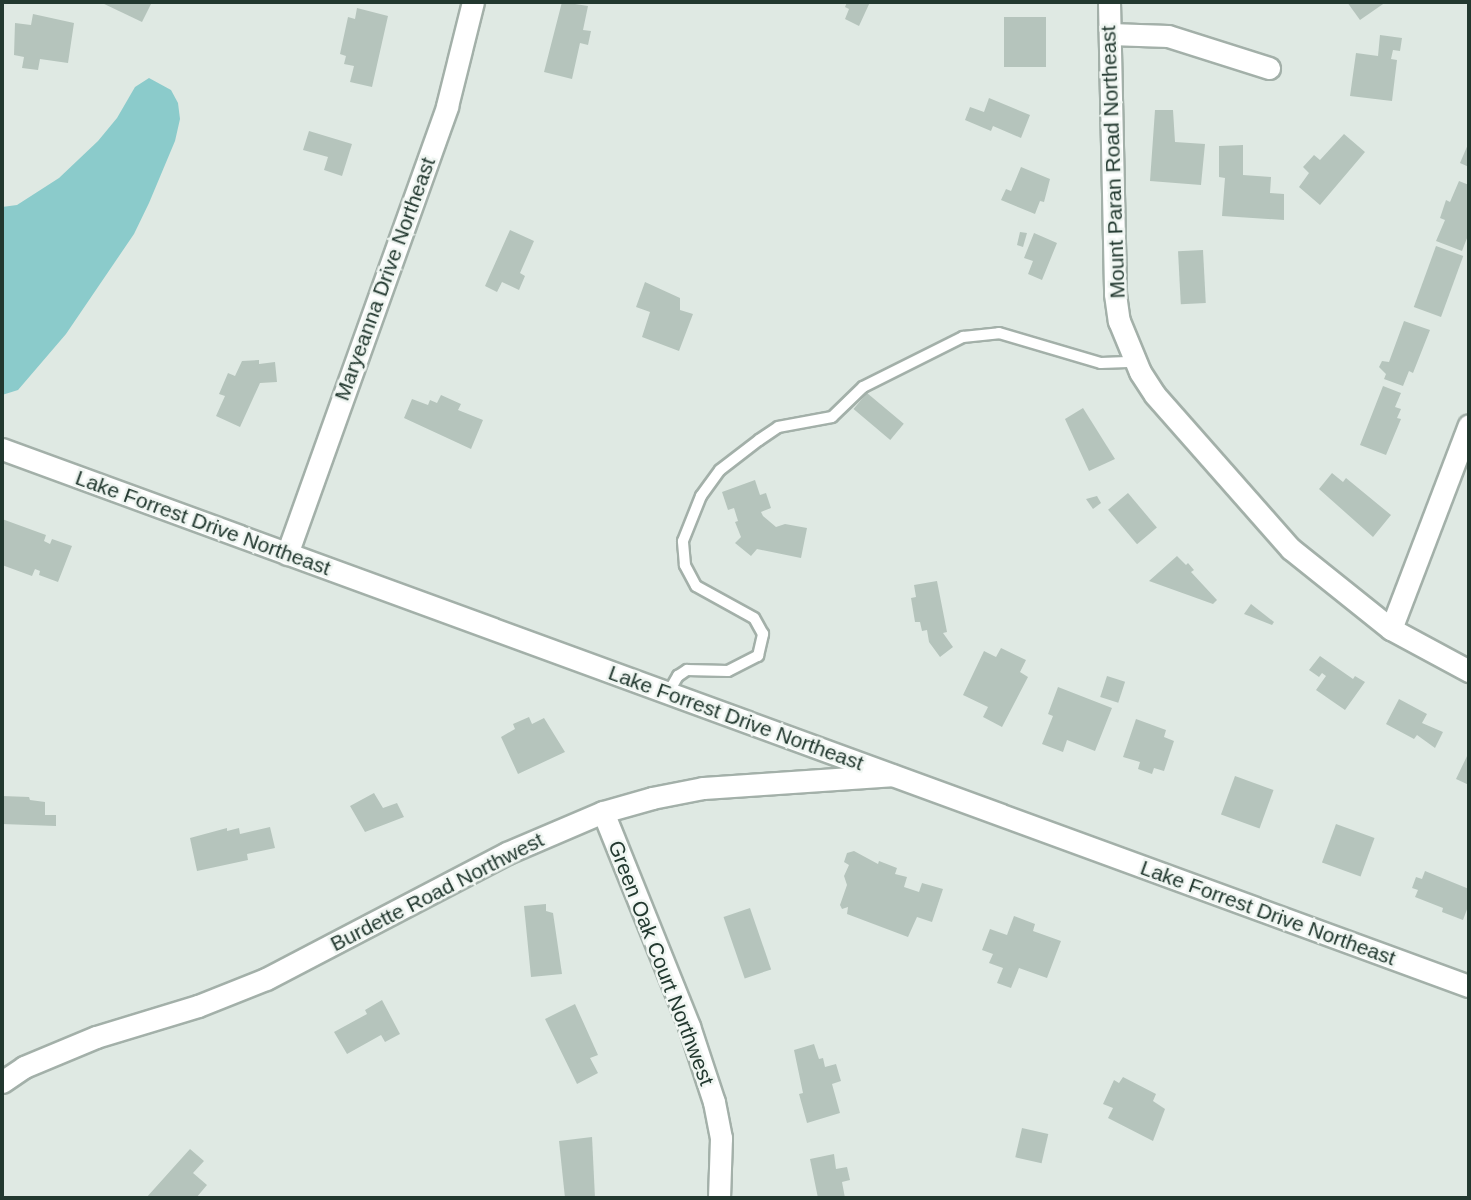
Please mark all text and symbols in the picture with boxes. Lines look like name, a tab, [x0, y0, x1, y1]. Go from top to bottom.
street label: Mount Paran Road Northeast	[1096, 25, 1130, 299]
street label: Maryeanna Drive Northeast	[329, 154, 441, 404]
street label: Lake Forrest Drive Northeast	[72, 465, 334, 581]
street label: Lake Forrest Drive Northeast	[605, 660, 867, 776]
street label: Burdette Road Northwest	[326, 827, 548, 957]
street label: Green Oak Court Northwest	[603, 837, 719, 1089]
street label: Lake Forrest Drive Northeast	[1137, 855, 1399, 971]

